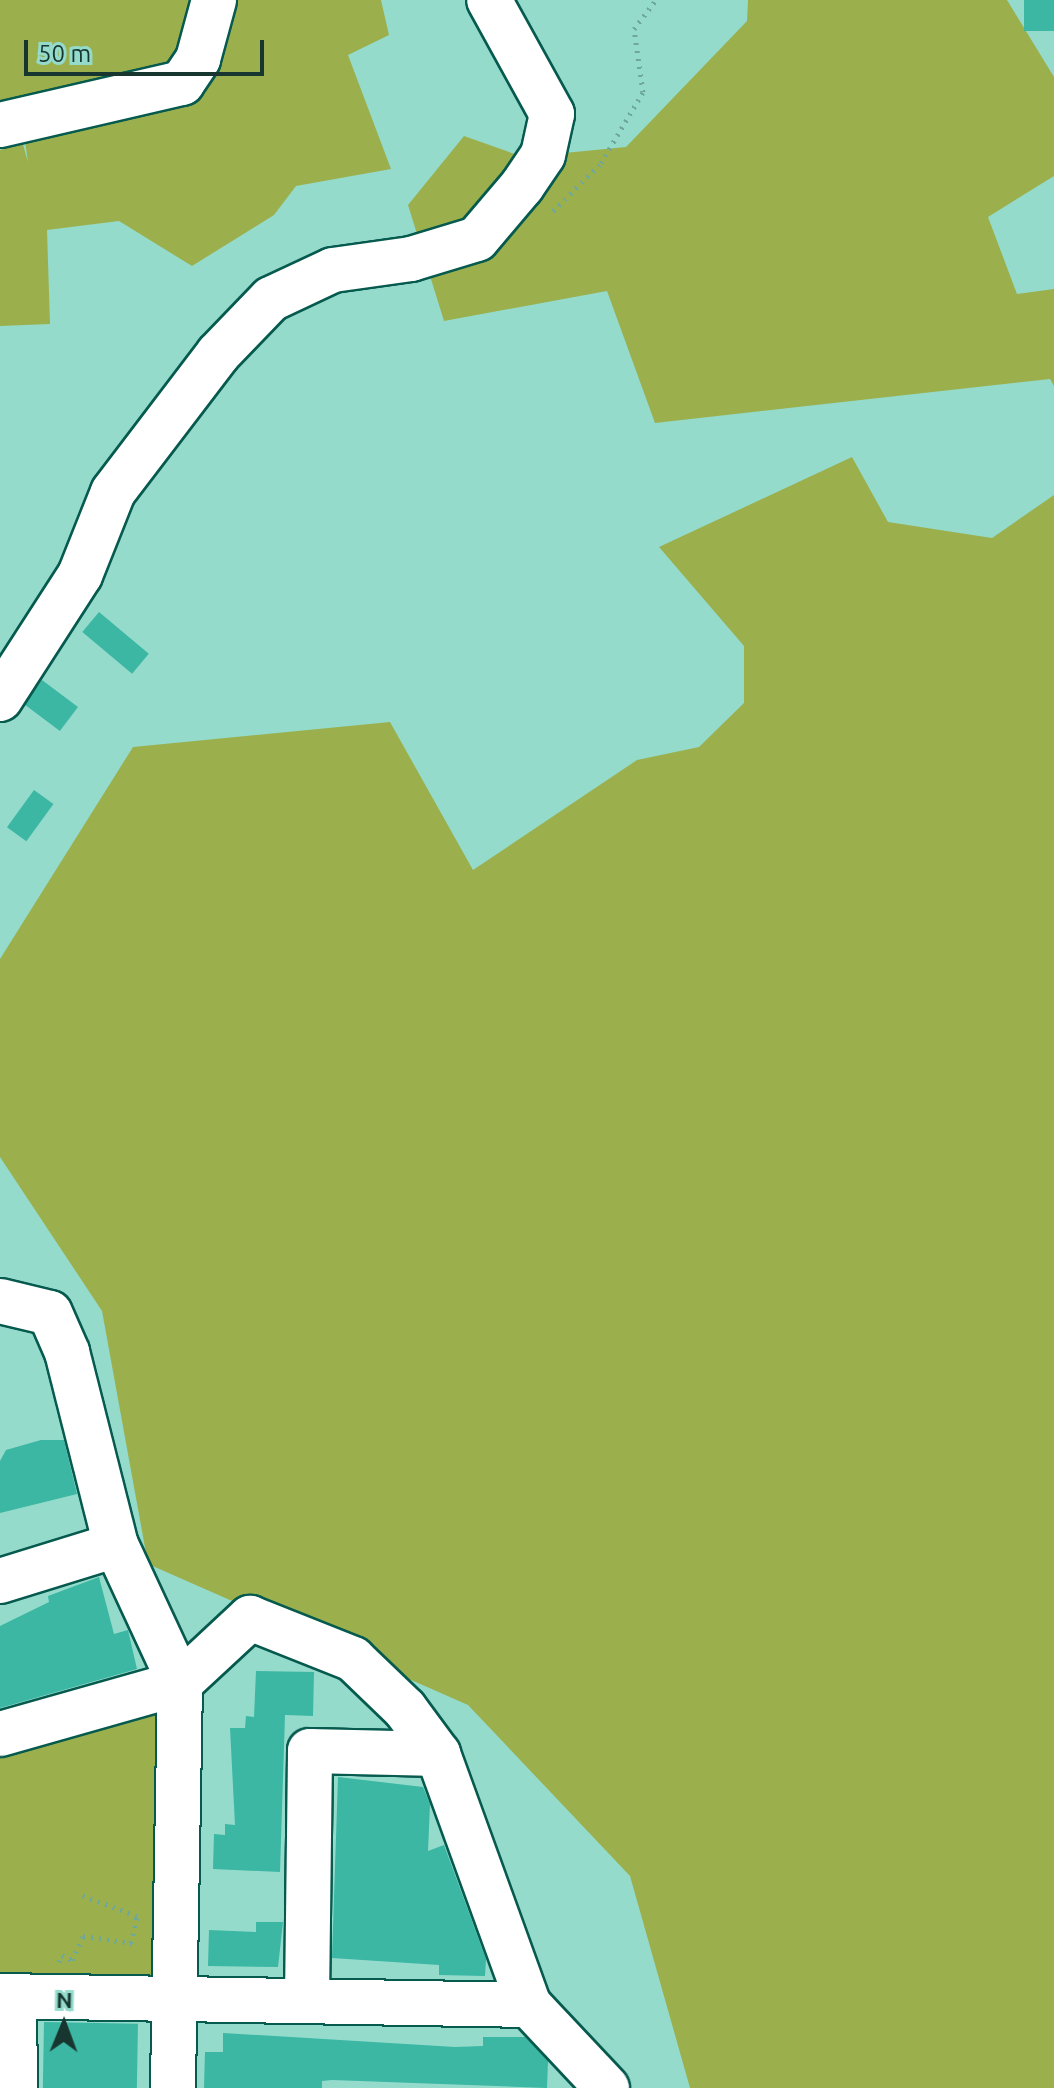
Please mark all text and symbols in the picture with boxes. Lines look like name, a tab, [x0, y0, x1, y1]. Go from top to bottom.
scale bar	[28, 24, 268, 74]
text: 50 m	[38, 40, 91, 67]
north arrow	[24, 1984, 104, 2064]
text: N	[56, 1987, 73, 2012]

